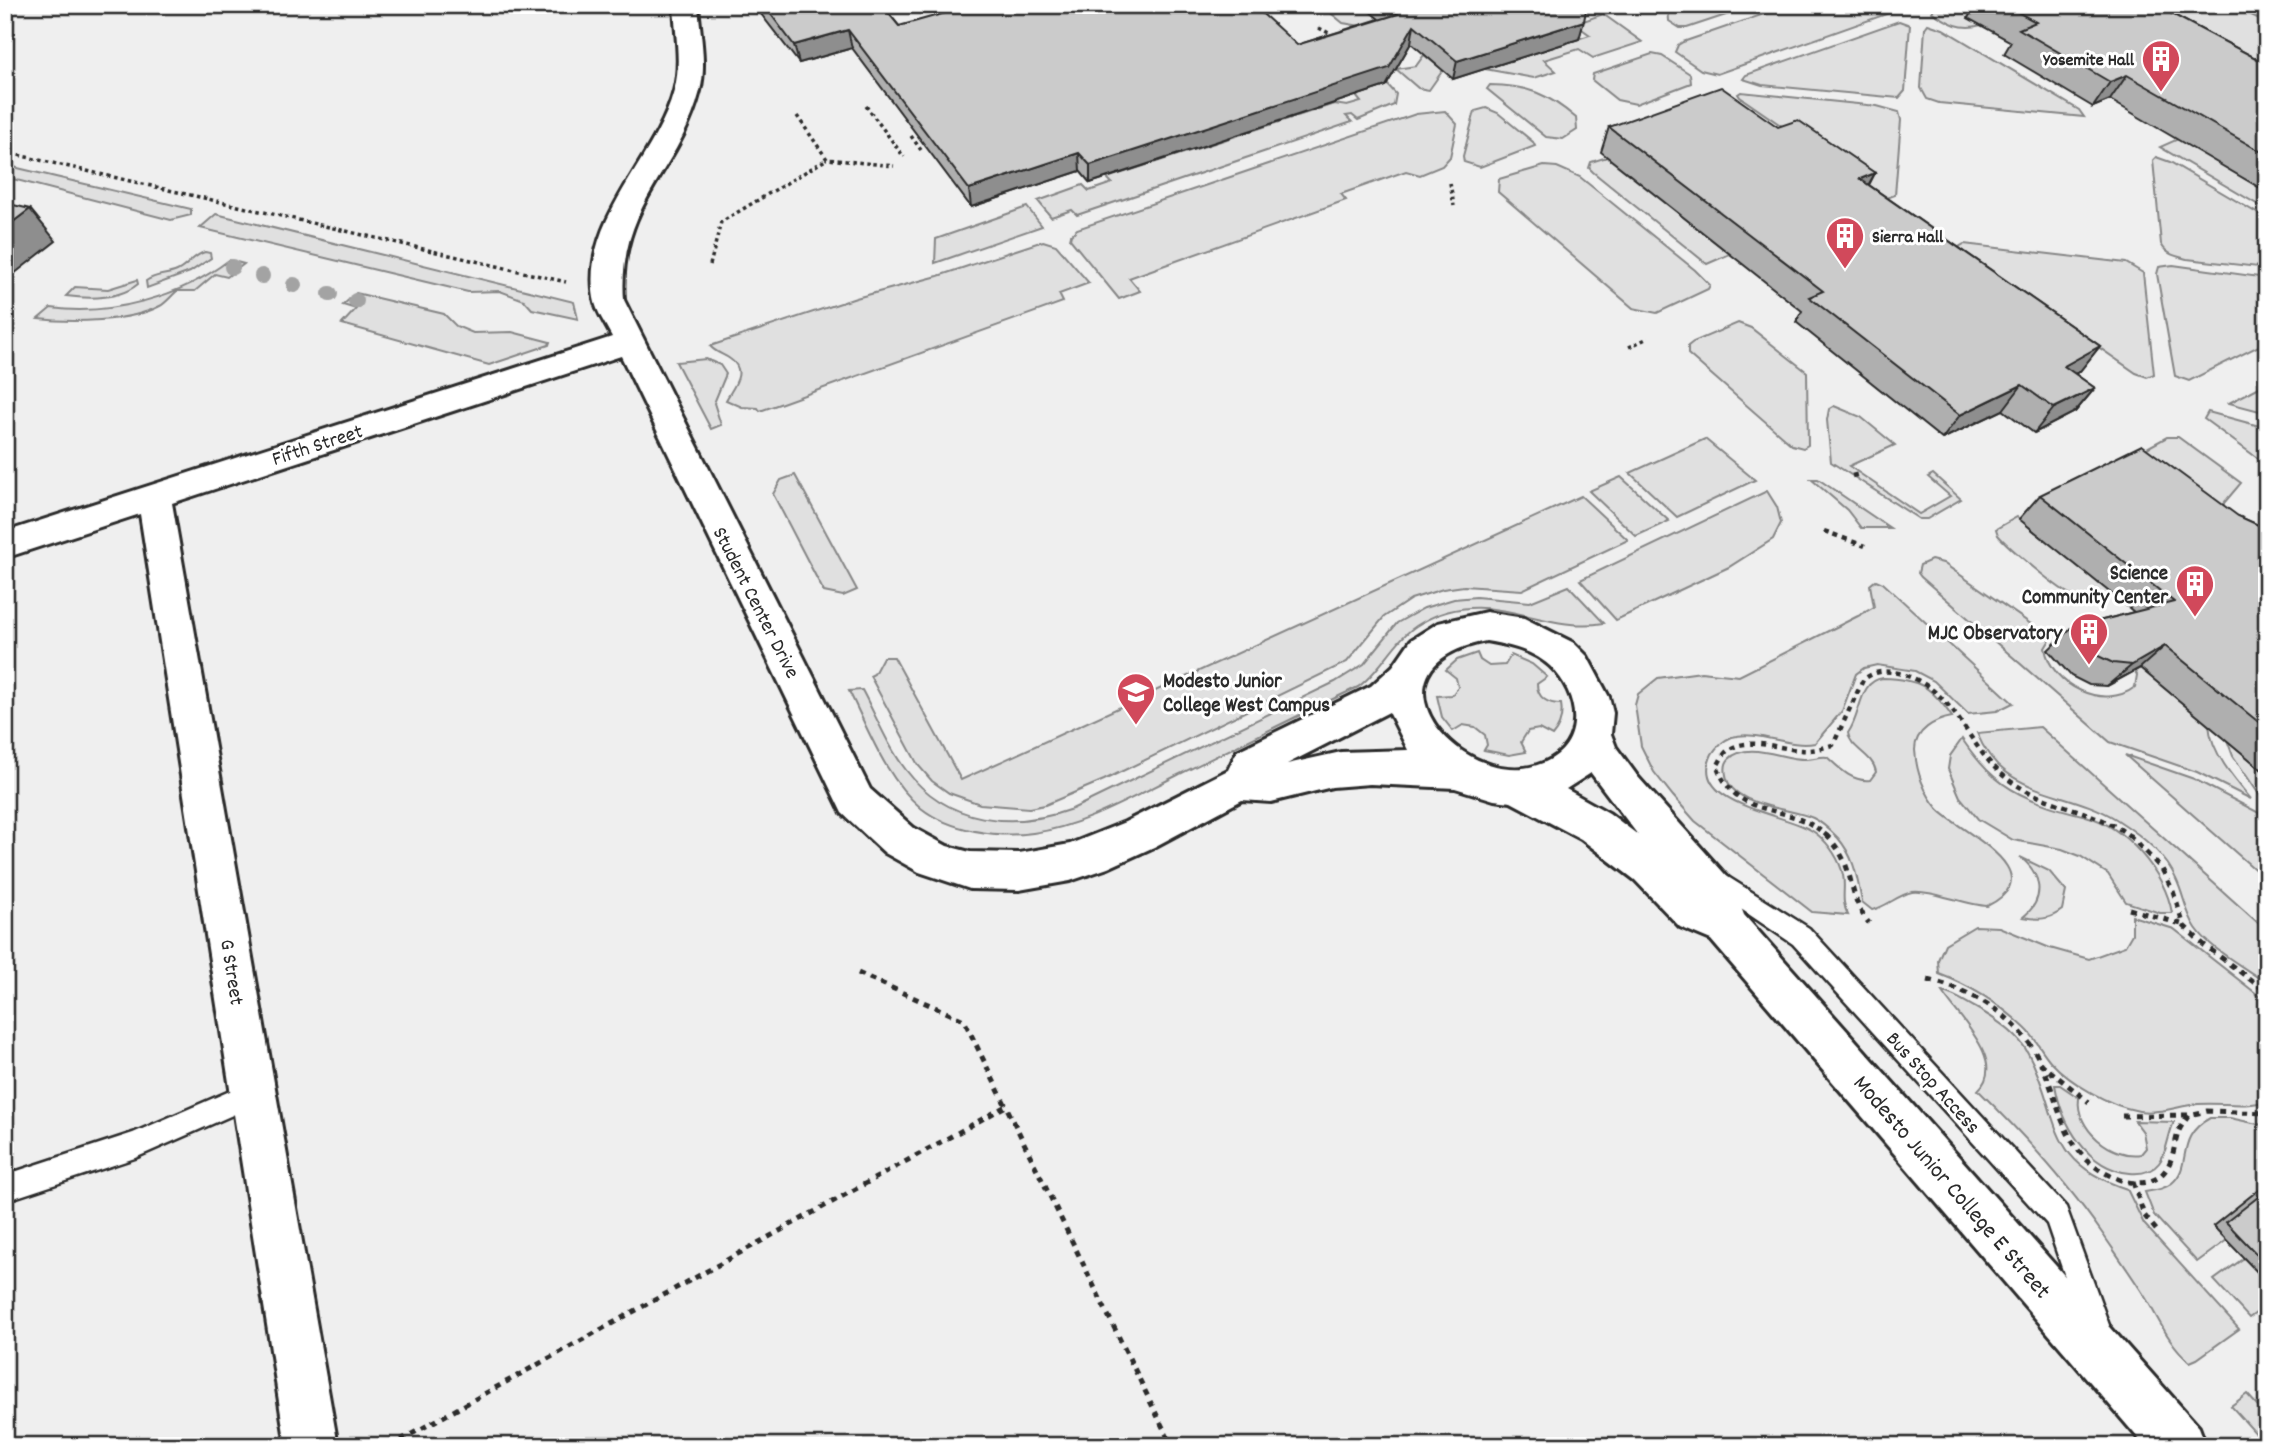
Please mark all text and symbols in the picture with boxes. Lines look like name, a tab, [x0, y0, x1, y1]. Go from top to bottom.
building icon: Yosemite Hall	[2140, 38, 2182, 93]
place label: Yosemite Hall	[2042, 49, 2135, 74]
building icon: Sierra Hall	[1824, 215, 1866, 270]
place label: Sierra Hall	[1872, 226, 1944, 251]
street label: Fifth Street	[269, 418, 367, 476]
street label: Student Center Drive	[703, 522, 806, 684]
place label: Science Community Center	[2022, 560, 2169, 614]
building icon: Science Community Center	[2174, 563, 2216, 618]
building icon: MJC Observatory	[2068, 611, 2110, 666]
place label: MJC Observatory	[1928, 620, 2063, 650]
place label: Modesto Junior College West Campus	[1163, 668, 1330, 722]
school or university icon: Modesto Junior College West Campus	[1115, 671, 1157, 726]
street label: G Street	[210, 937, 250, 1008]
street label: Bus Stop Access	[1878, 1026, 1986, 1142]
street label: Modesto Junior College E Street	[1844, 1068, 2058, 1308]

